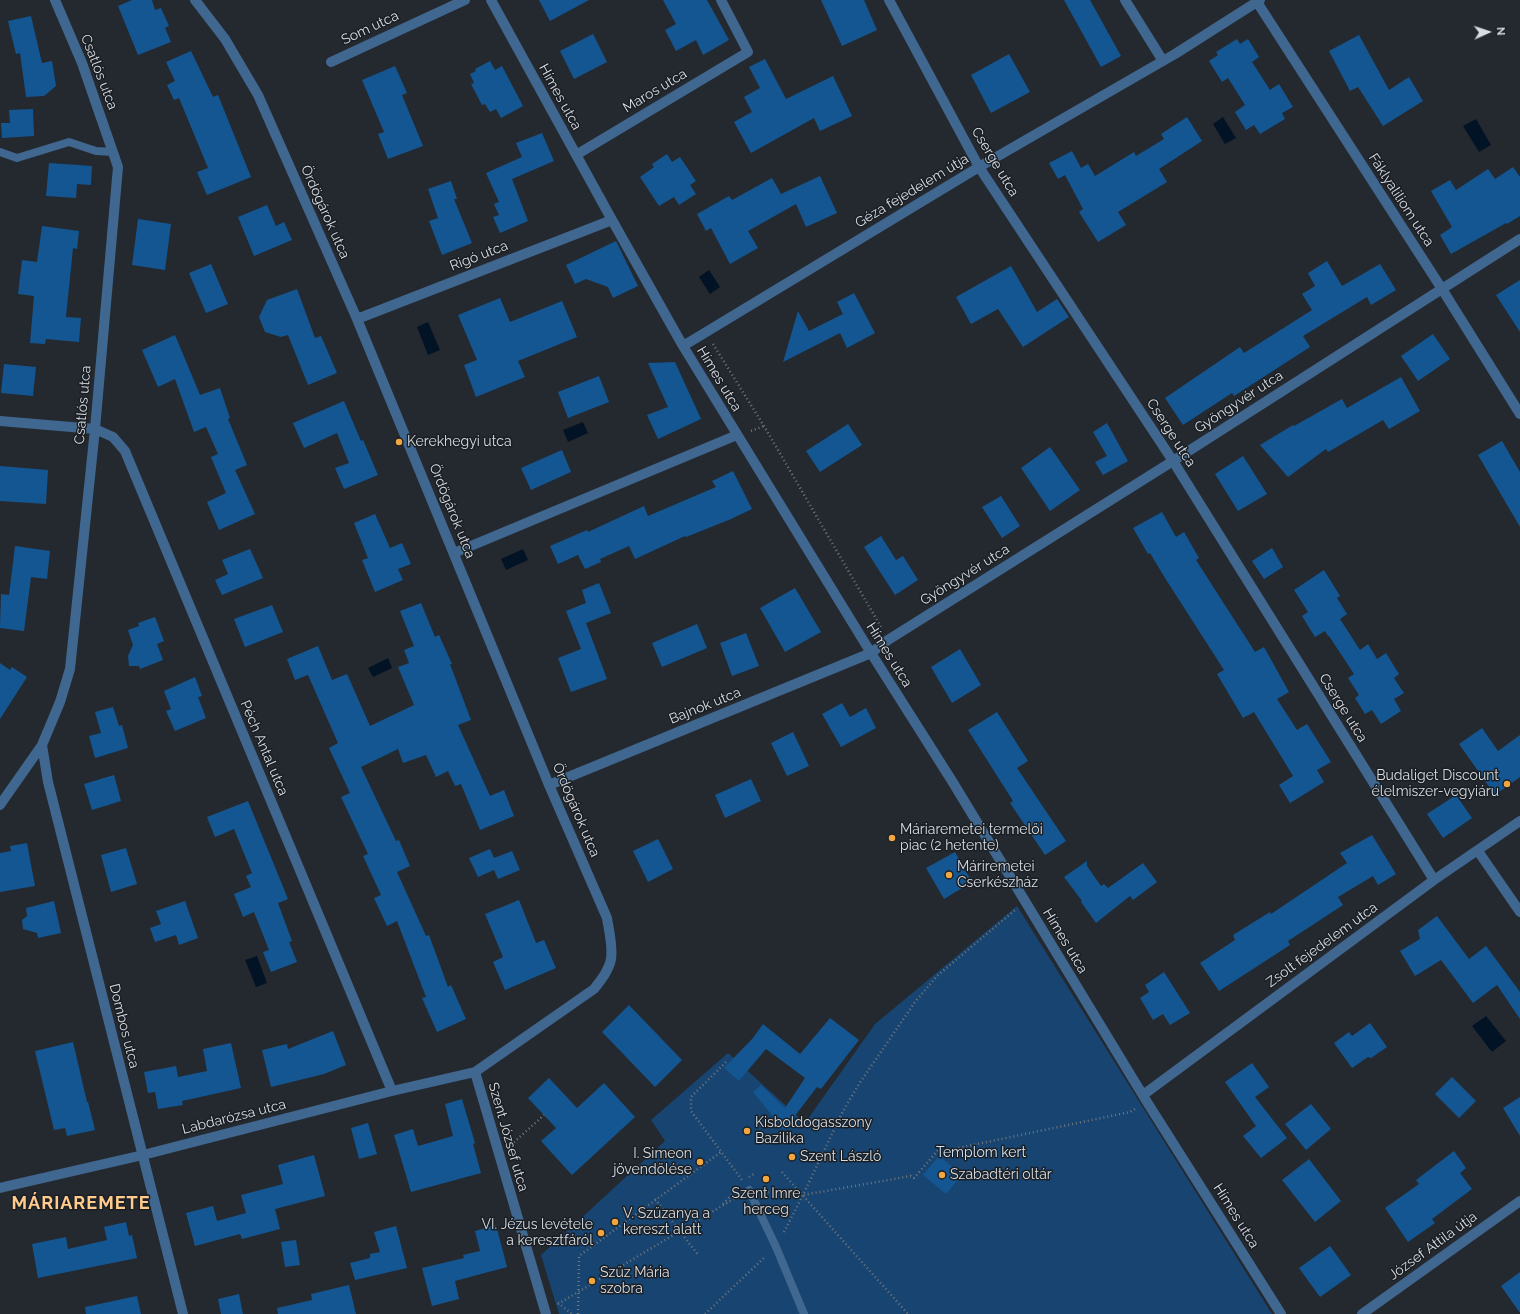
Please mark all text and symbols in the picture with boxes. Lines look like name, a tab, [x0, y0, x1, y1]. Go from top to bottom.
street label: Som utca	[339, 7, 401, 49]
north arrow	[1468, 12, 1508, 52]
text: N	[1494, 27, 1507, 36]
street label: Csatlós utca	[77, 32, 121, 112]
street label: Hímes utca	[535, 61, 585, 133]
street label: Maros utca	[620, 65, 690, 117]
street label: Cserge utca	[968, 124, 1022, 200]
street label: Géza fejedelem útja	[852, 150, 972, 232]
street label: Fáklyaliliom utca	[1365, 150, 1437, 250]
street label: Ördögárok utca	[297, 163, 353, 261]
street label: Rigó utca	[448, 237, 510, 275]
street label: Hímes utca	[693, 343, 745, 415]
street label: Csatlós utca	[71, 365, 95, 445]
street label: Gyöngyvér utca	[1192, 367, 1286, 437]
street label: Cserge utca	[1143, 396, 1199, 470]
place label: Kerekhegyi utca	[407, 434, 512, 450]
marker: Kerekhegyi utca	[394, 437, 404, 447]
street label: Ördögárok utca	[425, 461, 479, 561]
street label: Gyöngyvér utca	[917, 541, 1013, 609]
street label: Hímes utca	[863, 620, 915, 690]
street label: Cserge utca	[1315, 670, 1371, 746]
street label: Bajnok utca	[667, 684, 743, 728]
street label: Péch Antal utca	[236, 698, 292, 798]
street label: Ördögárok utca	[549, 760, 603, 860]
place label: Budaliget Discount élelmiszer-vegyiáru	[1372, 768, 1499, 800]
marker: Budaliget Discount élelmiszer-vegyiáru	[1502, 779, 1512, 789]
place label: Máriaremetei termelői piac (2 hetente)	[900, 822, 1043, 854]
marker: Máriaremetei termelői piac (2 hetente)	[887, 833, 897, 843]
place label: Máriremetei Cserkészház	[957, 859, 1038, 892]
marker: Máriremetei Cserkészház	[944, 870, 954, 880]
street label: Zsolt fejedelem utca	[1263, 899, 1381, 991]
street label: Hímes utca	[1039, 905, 1091, 977]
street label: Dombos utca	[105, 982, 143, 1070]
street label: Szent József utca	[484, 1080, 532, 1194]
street label: Labdarózsa utca	[180, 1096, 288, 1138]
place label: Kisboldogasszony Bazilika	[755, 1115, 872, 1148]
marker: Kisboldogasszony Bazilika	[742, 1126, 752, 1136]
park label: Templom kert	[936, 1145, 1026, 1161]
place label: I. Simeon jövendölése	[613, 1146, 692, 1178]
place label: Szent László	[800, 1149, 881, 1165]
marker: Szent László	[787, 1152, 797, 1162]
marker: I. Simeon jövendölése	[695, 1157, 705, 1167]
place label: Szabadtéri oltár	[950, 1167, 1052, 1183]
marker: Szabadtéri oltár	[937, 1170, 947, 1180]
marker: Szent Imre herceg	[761, 1174, 771, 1184]
street label: Hímes utca	[1210, 1181, 1262, 1251]
place label: Szent Imre herceg	[731, 1186, 801, 1218]
district label: MÁRIAREMETE	[11, 1193, 151, 1215]
place label: V. Szűzanya a kereszt alatt	[623, 1206, 710, 1238]
street label: József Attila útja	[1386, 1208, 1480, 1284]
place label: VI. Jézus levétele a keresztfáról	[482, 1217, 593, 1250]
marker: V. Szűzanya a kereszt alatt	[610, 1217, 620, 1227]
marker: VI. Jézus levétele a keresztfáról	[596, 1228, 606, 1238]
place label: Szűz Mária szobra	[600, 1265, 670, 1298]
marker: Szűz Mária szobra	[587, 1276, 597, 1286]

